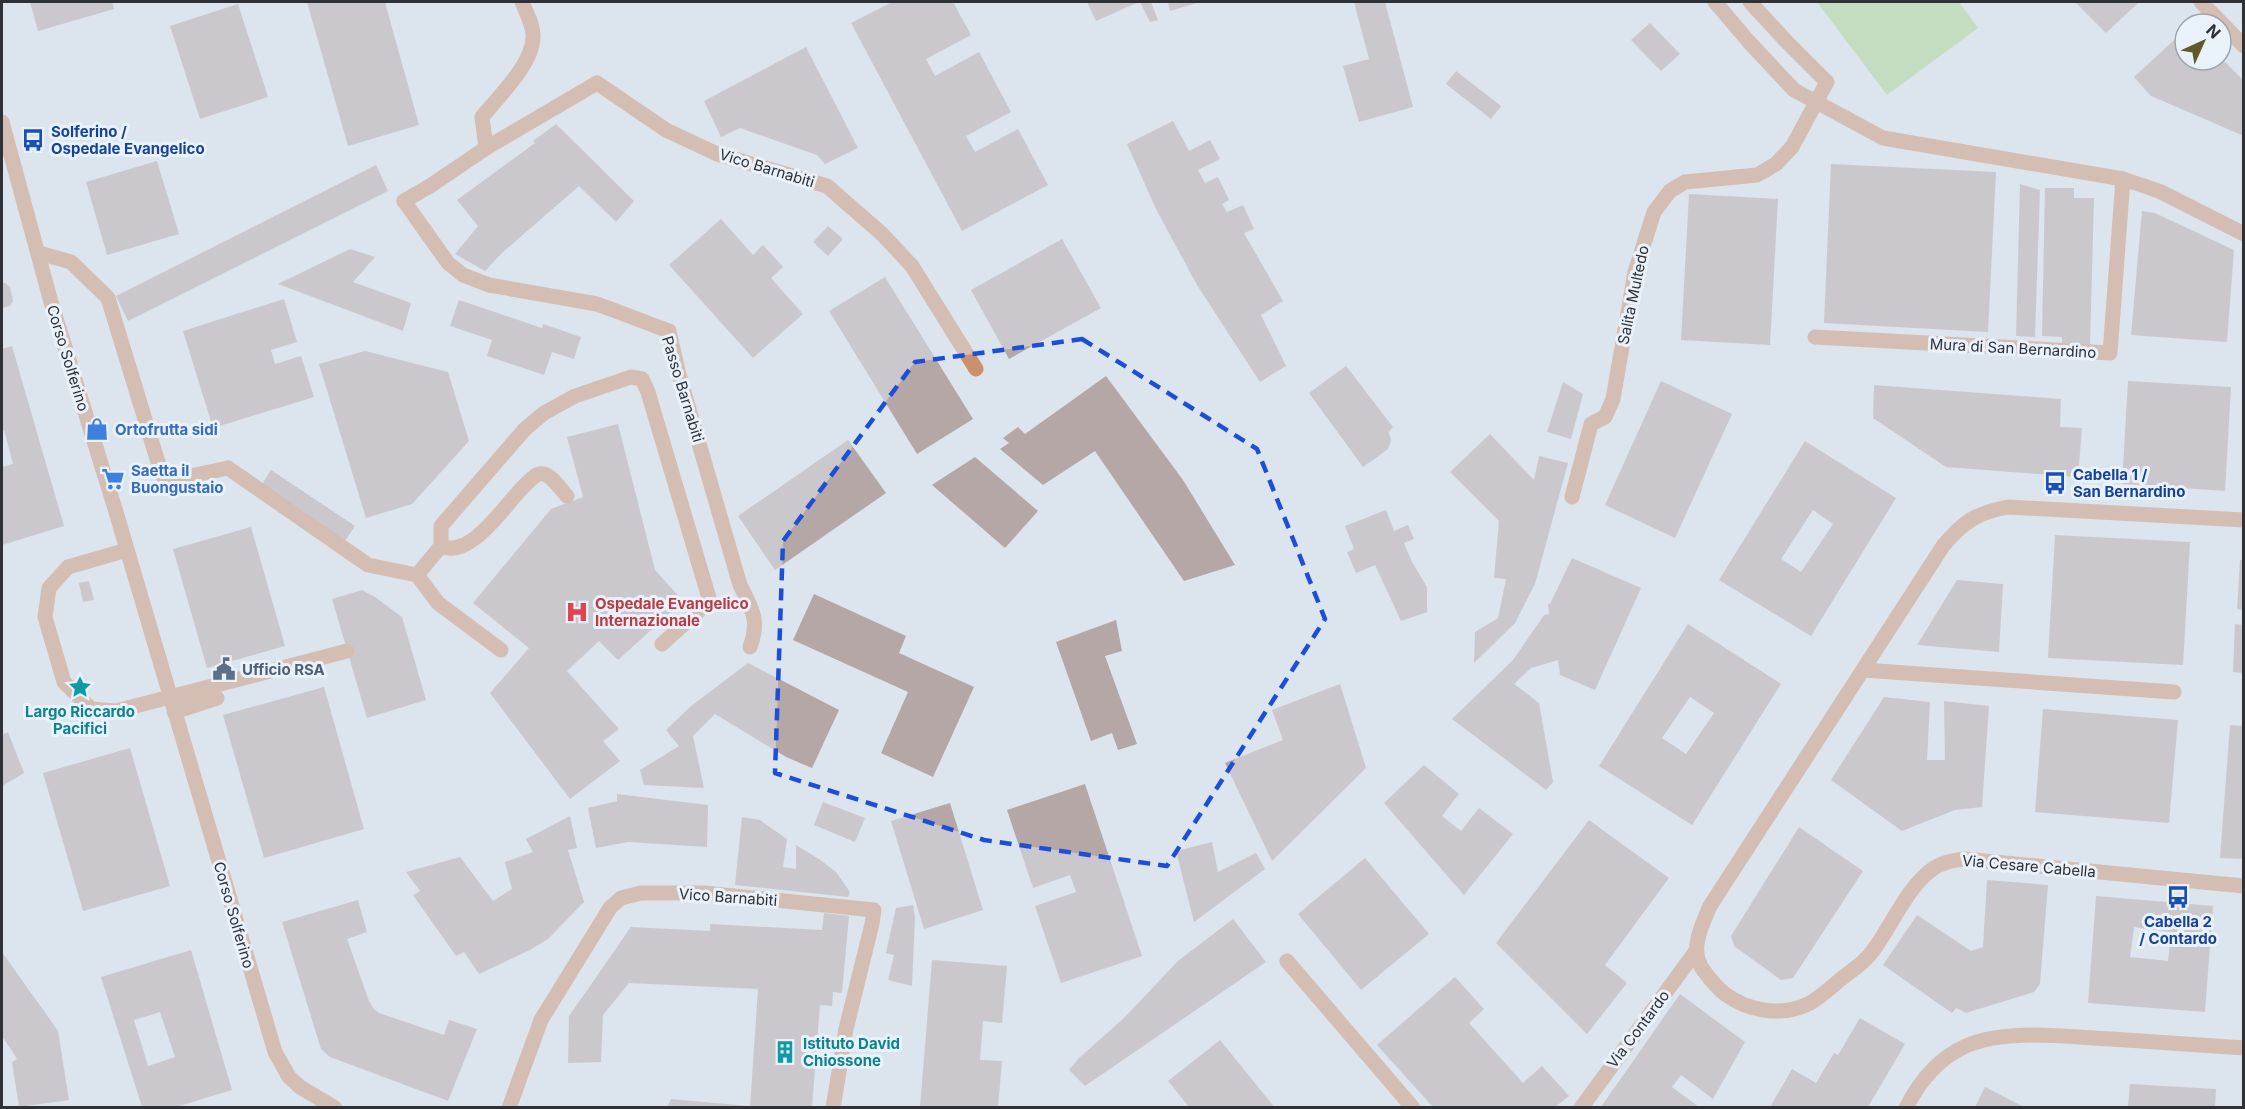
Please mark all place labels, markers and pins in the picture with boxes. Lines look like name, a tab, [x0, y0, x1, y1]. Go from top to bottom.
place label: Solferino / Ospedale Evangelico	[51, 122, 205, 158]
bus stop icon: Solferino / Ospedale Evangelico	[20, 127, 46, 153]
shop icon: Ortofrutta sidi	[84, 416, 110, 442]
place label: Ortofrutta sidi	[115, 420, 218, 439]
place label: Saetta il Buongustaio	[131, 461, 224, 497]
place label: Cabella 1 / San Bernardino	[2073, 465, 2185, 501]
supermarket icon: Saetta il Buongustaio	[100, 466, 126, 492]
bus stop icon: Cabella 1 / San Bernardino	[2042, 470, 2068, 496]
place label: Ospedale Evangelico Internazionale	[595, 594, 749, 630]
hospital icon: Ospedale Evangelico Internazionale	[564, 599, 590, 625]
public building icon: Ufficio RSA	[211, 656, 237, 682]
place label: Ufficio RSA	[242, 660, 325, 679]
place icon: Largo Riccardo Pacifici	[67, 674, 93, 700]
place label: Largo Riccardo Pacifici	[25, 702, 135, 738]
bus stop icon: Cabella 2 / Contardo	[2165, 884, 2191, 910]
place label: Cabella 2 / Contardo	[2139, 912, 2217, 948]
place label: Istituto David Chiossone	[803, 1034, 900, 1070]
building icon: Istituto David Chiossone	[772, 1039, 798, 1065]

